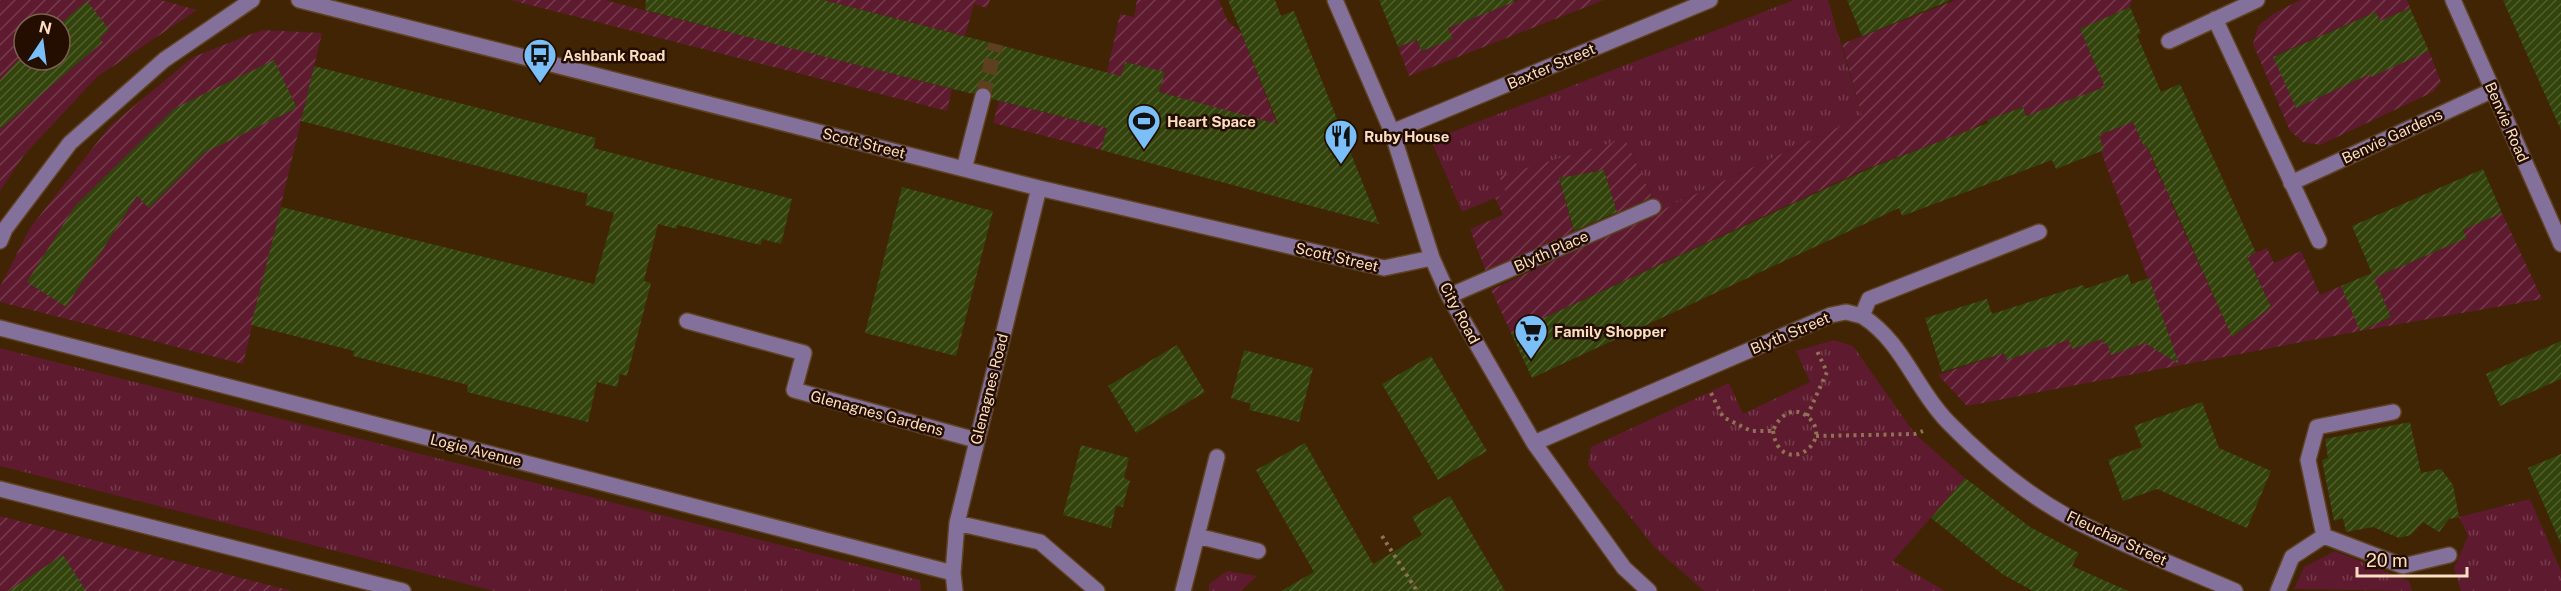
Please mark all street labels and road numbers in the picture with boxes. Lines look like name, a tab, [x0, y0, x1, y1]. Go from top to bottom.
street label: Baxter Street	[1505, 40, 1598, 92]
street label: Benvie Road	[2482, 79, 2532, 165]
street label: Benvie Gardens	[2339, 105, 2445, 167]
street label: Scott Street	[821, 125, 907, 162]
street label: Blyth Place	[1511, 227, 1591, 275]
street label: Scott Street	[1294, 239, 1380, 275]
street label: City Road	[1437, 279, 1483, 347]
street label: Blyth Street	[1748, 309, 1832, 357]
street label: Glenagnes Road	[967, 332, 1011, 446]
street label: Glenagnes Gardens	[809, 387, 945, 439]
street label: Logie Avenue	[429, 430, 523, 470]
street label: Fleuchar Street	[2064, 507, 2170, 569]

